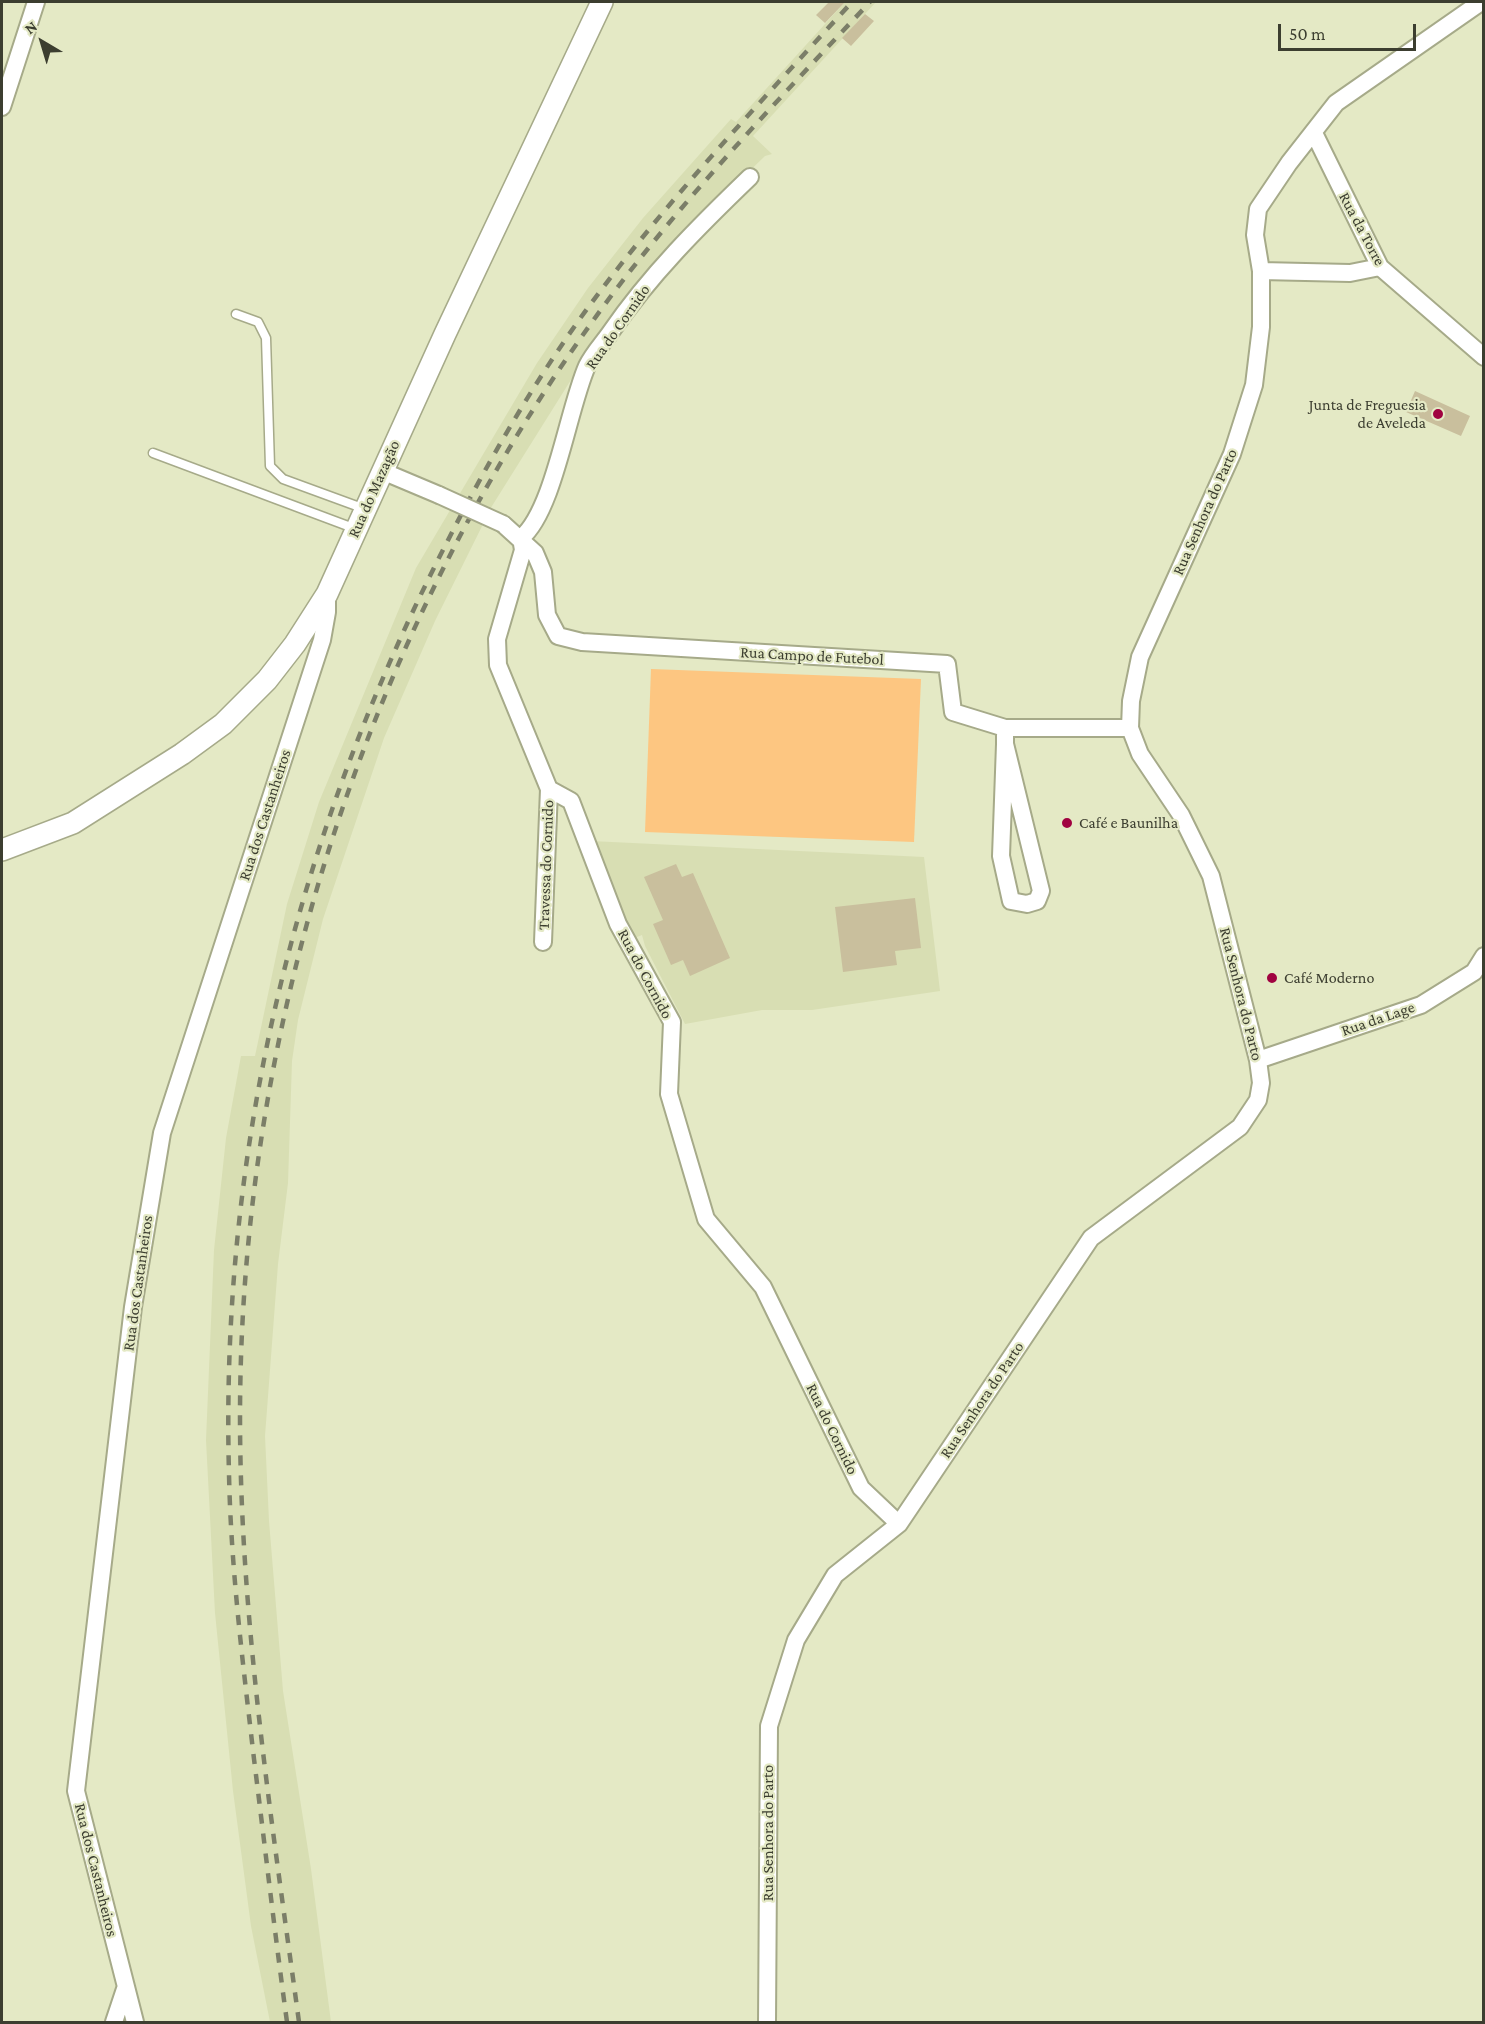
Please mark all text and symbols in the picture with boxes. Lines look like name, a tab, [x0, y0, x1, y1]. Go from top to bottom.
north arrow	[12, 12, 72, 72]
scale bar	[1281, 12, 1419, 50]
text: N	[21, 17, 40, 37]
text: 50 m	[1289, 24, 1326, 44]
street label: Rua da Torre	[1335, 189, 1389, 269]
street label: Rua do Cornido	[582, 281, 654, 373]
place label: Junta de Freguesia de Aveleda	[1309, 395, 1426, 433]
marker: Junta de Freguesia de Aveleda	[1431, 407, 1445, 421]
street label: Rua do Mazagão	[344, 437, 404, 541]
street label: Rua Senhora do Parto	[1168, 446, 1242, 578]
street label: Rua Campo de Futebol	[740, 643, 884, 669]
street label: Rua dos Castanheiros	[235, 747, 295, 883]
street label: Travessa do Cornido	[534, 800, 558, 930]
place label: Café e Baunilha	[1079, 813, 1178, 833]
marker: Café e Baunilha	[1060, 816, 1074, 830]
street label: Rua do Cornido	[613, 926, 677, 1022]
street label: Rua Senhora do Parto	[1215, 926, 1267, 1062]
place label: Café Moderno	[1284, 968, 1374, 988]
marker: Café Moderno	[1265, 971, 1279, 985]
street label: Rua da Lage	[1339, 997, 1417, 1041]
street label: Rua dos Castanheiros	[119, 1214, 157, 1352]
street label: Rua Senhora do Parto	[936, 1338, 1028, 1462]
street label: Rua do Cornido	[802, 1380, 862, 1478]
street label: Rua Senhora do Parto	[758, 1765, 778, 1901]
street label: Rua dos Castanheiros	[70, 1801, 122, 1939]

